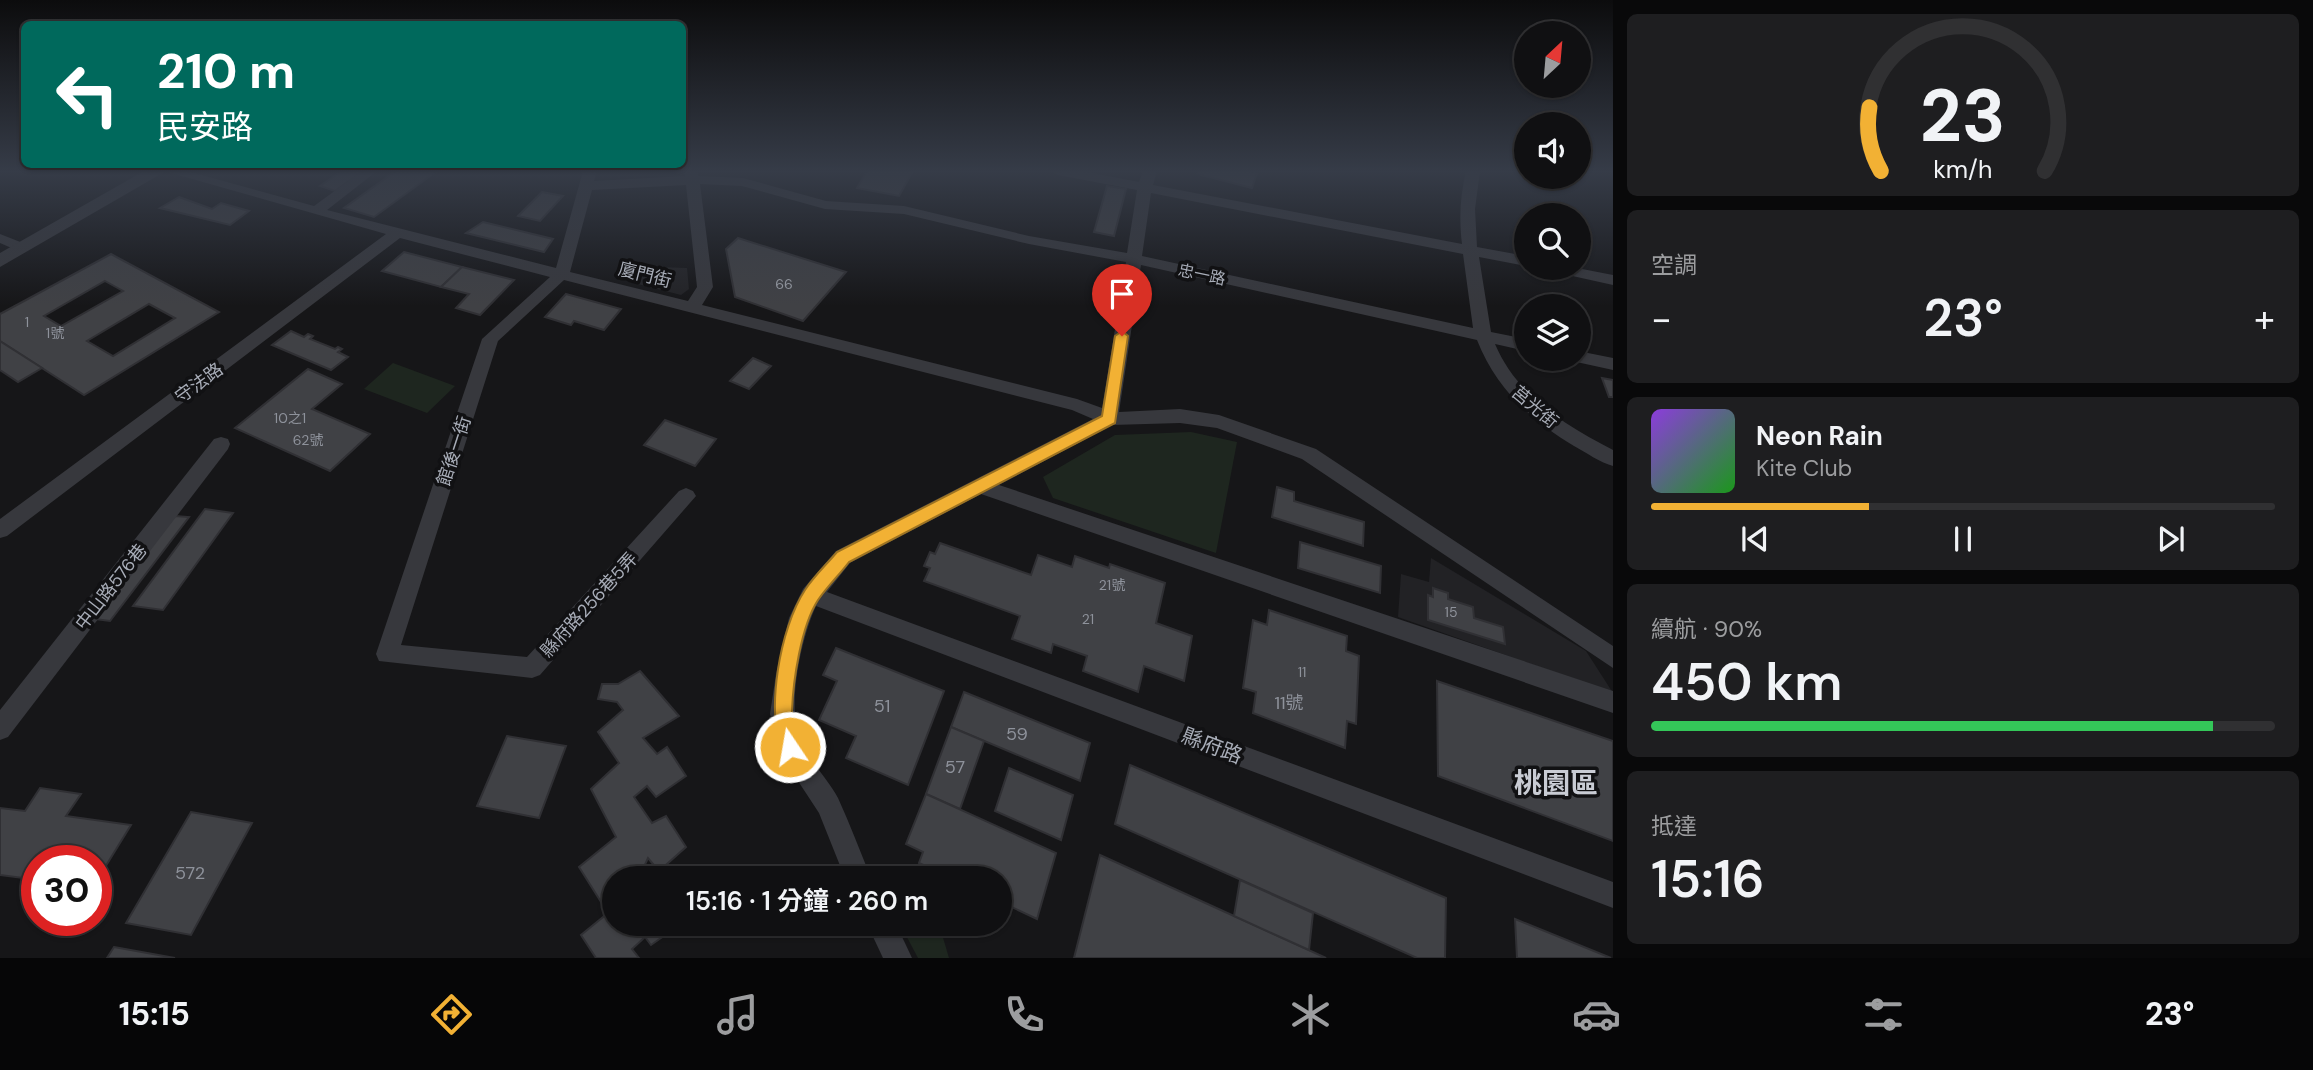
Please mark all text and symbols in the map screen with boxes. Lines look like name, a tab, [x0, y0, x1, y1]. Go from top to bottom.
north arrow	[1514, 21, 1591, 98]
map controls	[1514, 21, 1591, 371]
text: 210 m	[157, 39, 295, 103]
icon: left	[42, 49, 133, 140]
text: 23	[1920, 69, 2006, 164]
text: 民安路	[157, 106, 253, 148]
button: sound	[1514, 112, 1591, 189]
text: km/h	[1933, 153, 1993, 186]
button: search	[1514, 203, 1591, 280]
text: 空調	[1651, 250, 1697, 280]
street label: 廈門街	[616, 257, 674, 293]
street label: 忠一路	[1176, 259, 1228, 290]
pin	[1092, 264, 1152, 336]
house number: 66	[775, 275, 793, 293]
icon: arrive	[1103, 275, 1141, 313]
text: 23°	[1923, 284, 2003, 352]
button: layers	[1514, 294, 1591, 371]
text: −	[1651, 294, 1672, 344]
text: +	[2254, 294, 2275, 344]
house number: 1	[25, 313, 29, 331]
house number: 1號	[46, 324, 64, 342]
street label: 守法路	[170, 357, 228, 409]
street label: 莒光街	[1507, 380, 1563, 434]
house number: 10之1	[274, 409, 306, 427]
street label: 館後一街	[431, 413, 477, 489]
text: Neon Rain	[1756, 419, 1883, 453]
house number: 62號	[293, 431, 323, 449]
text: Kite Club	[1756, 453, 1852, 483]
icon: previous	[1736, 520, 1774, 558]
icon: pause	[1944, 520, 1982, 558]
icon: next	[2152, 520, 2190, 558]
street label: 中山路576巷	[70, 539, 152, 635]
street label: 縣府路256巷5弄	[535, 547, 643, 663]
house number: 21號	[1099, 576, 1125, 594]
house number: 15	[1445, 603, 1457, 621]
house number: 21	[1082, 610, 1094, 628]
text: 續航 · 90%	[1651, 614, 1762, 644]
text: 450 km	[1651, 648, 1842, 716]
house number: 11	[1298, 663, 1306, 681]
house number: 11號	[1274, 691, 1304, 715]
house number: 51	[874, 694, 890, 718]
position arrow	[753, 710, 827, 784]
house number: 59	[1006, 722, 1028, 746]
street label: 縣府路	[1178, 722, 1246, 770]
house number: 57	[945, 755, 965, 779]
district label: 桃園區	[1514, 765, 1598, 802]
text: 抵達	[1651, 811, 1697, 841]
speed limit sign: 30	[21, 845, 112, 936]
text: 15:16	[1651, 845, 1765, 913]
house number: 572	[175, 861, 205, 885]
text: 15:16 · 1 分鐘 · 260 m	[686, 884, 928, 918]
icon: directions	[427, 990, 476, 1039]
icon: music	[713, 990, 762, 1039]
icon: phone	[1000, 990, 1049, 1039]
icon: climate	[1286, 990, 1335, 1039]
icon: car	[1572, 990, 1621, 1039]
icon: filters	[1859, 990, 1908, 1039]
text: 15:15	[119, 993, 190, 1035]
text: 23°	[2145, 993, 2194, 1035]

